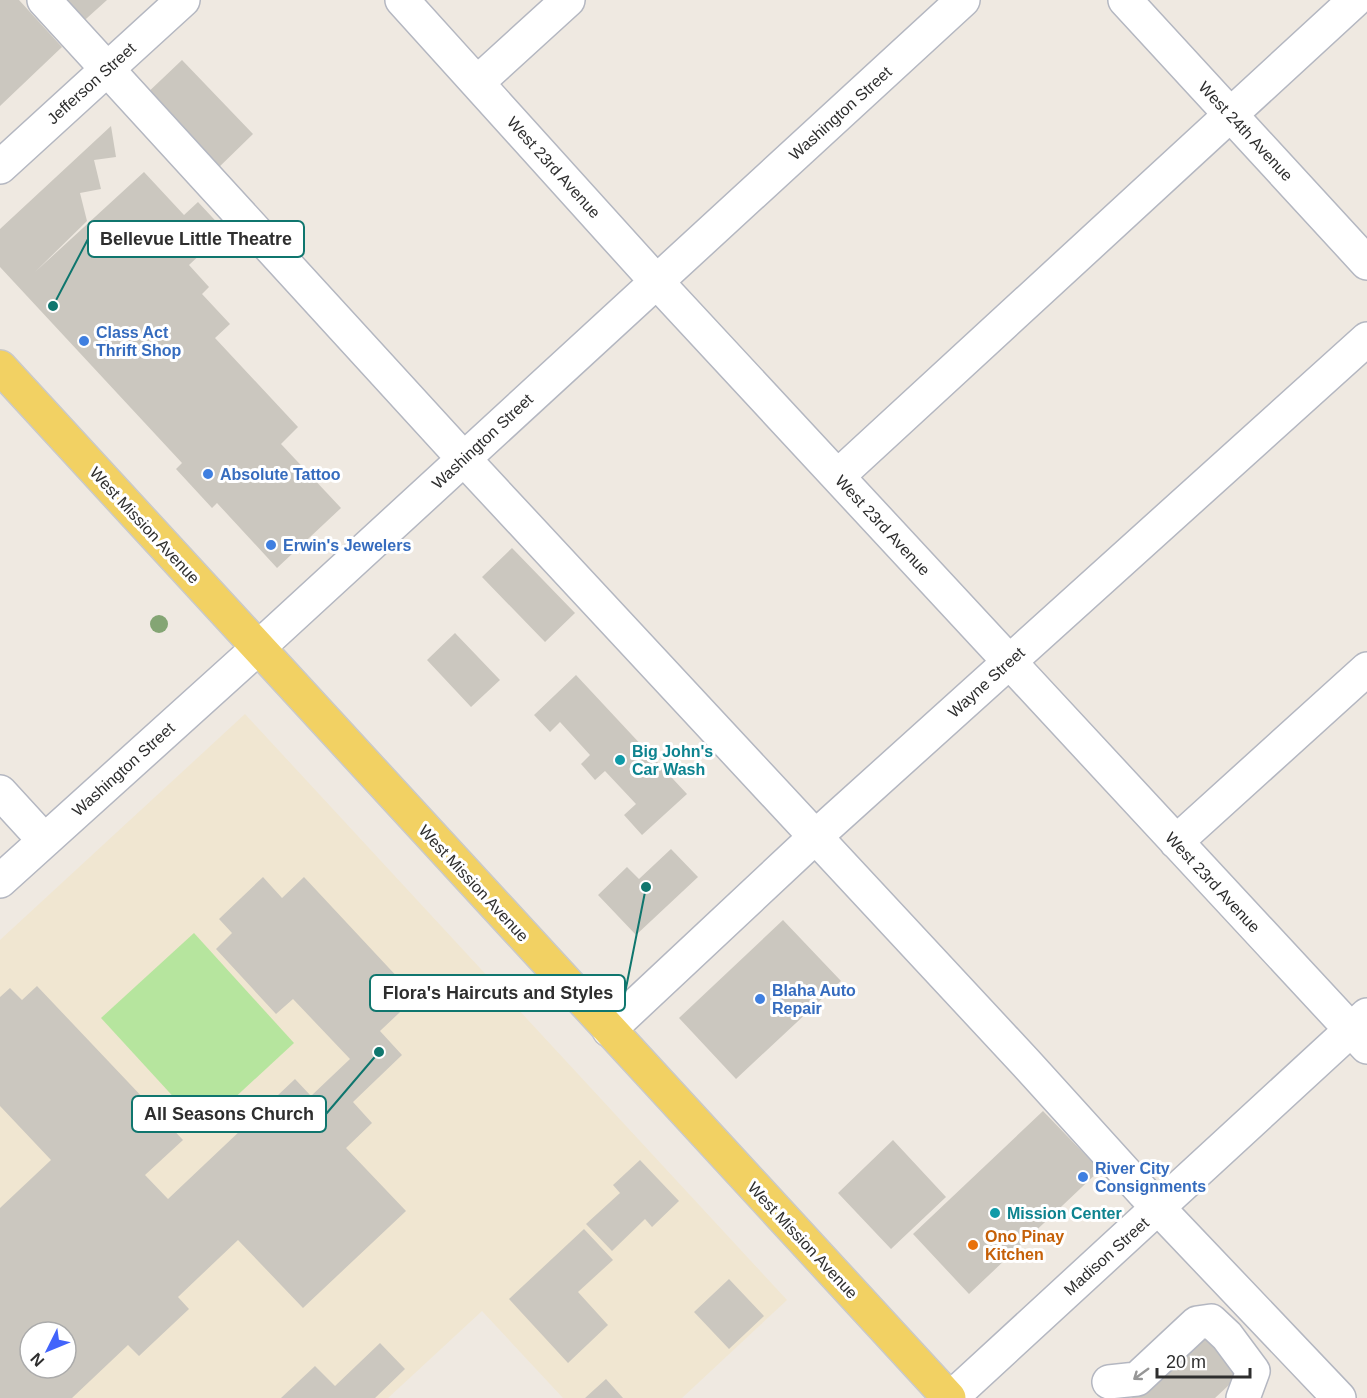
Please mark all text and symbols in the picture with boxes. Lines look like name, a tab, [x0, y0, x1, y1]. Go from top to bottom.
street label: Jefferson Street	[44, 39, 139, 127]
street label: Washington Street	[786, 63, 895, 164]
street label: West 24th Avenue	[1195, 78, 1296, 184]
street label: West 23rd Avenue	[504, 113, 604, 221]
callout: Bellevue Little Theatre	[88, 221, 304, 257]
text: Bellevue Little Theatre	[100, 229, 292, 249]
place label: Class Act Thrift Shop	[96, 324, 182, 359]
marker: Class Act Thrift Shop	[77, 334, 91, 348]
street label: Washington Street	[429, 390, 536, 492]
street label: West Mission Avenue	[86, 464, 203, 587]
place label: Absolute Tattoo	[220, 466, 341, 483]
marker: Absolute Tattoo	[201, 467, 215, 481]
street label: West 23rd Avenue	[832, 472, 933, 579]
place label: Erwin's Jewelers	[283, 537, 411, 554]
marker: Erwin's Jewelers	[264, 538, 278, 552]
street label: Wayne Street	[945, 643, 1028, 721]
street label: Washington Street	[69, 719, 178, 820]
place label: Big John's Car Wash	[632, 743, 713, 778]
marker: Big John's Car Wash	[613, 753, 627, 767]
street label: West Mission Avenue	[415, 822, 532, 945]
street label: West 23rd Avenue	[1162, 829, 1263, 936]
callout: Flora's Haircuts and Styles	[370, 975, 625, 1011]
place label: Blaha Auto Repair	[772, 982, 856, 1017]
text: Flora's Haircuts and Styles	[383, 983, 613, 1003]
marker: Blaha Auto Repair	[753, 992, 767, 1006]
callout: All Seasons Church	[132, 1096, 326, 1132]
text: All Seasons Church	[144, 1104, 314, 1124]
place label: River City Consignments	[1095, 1160, 1206, 1195]
marker: River City Consignments	[1076, 1170, 1090, 1184]
street label: West Mission Avenue	[744, 1179, 861, 1302]
place label: Mission Center	[1007, 1205, 1122, 1222]
marker: Mission Center	[988, 1206, 1002, 1220]
street label: Madison Street	[1061, 1214, 1152, 1299]
place label: Ono Pinay Kitchen	[985, 1228, 1064, 1263]
marker: Ono Pinay Kitchen	[966, 1238, 980, 1252]
north arrow	[18, 1320, 78, 1380]
scale bar	[1157, 1341, 1250, 1379]
text: N	[27, 1350, 48, 1370]
text: 20 m	[1166, 1352, 1206, 1372]
one-way arrow	[1133, 1367, 1149, 1380]

